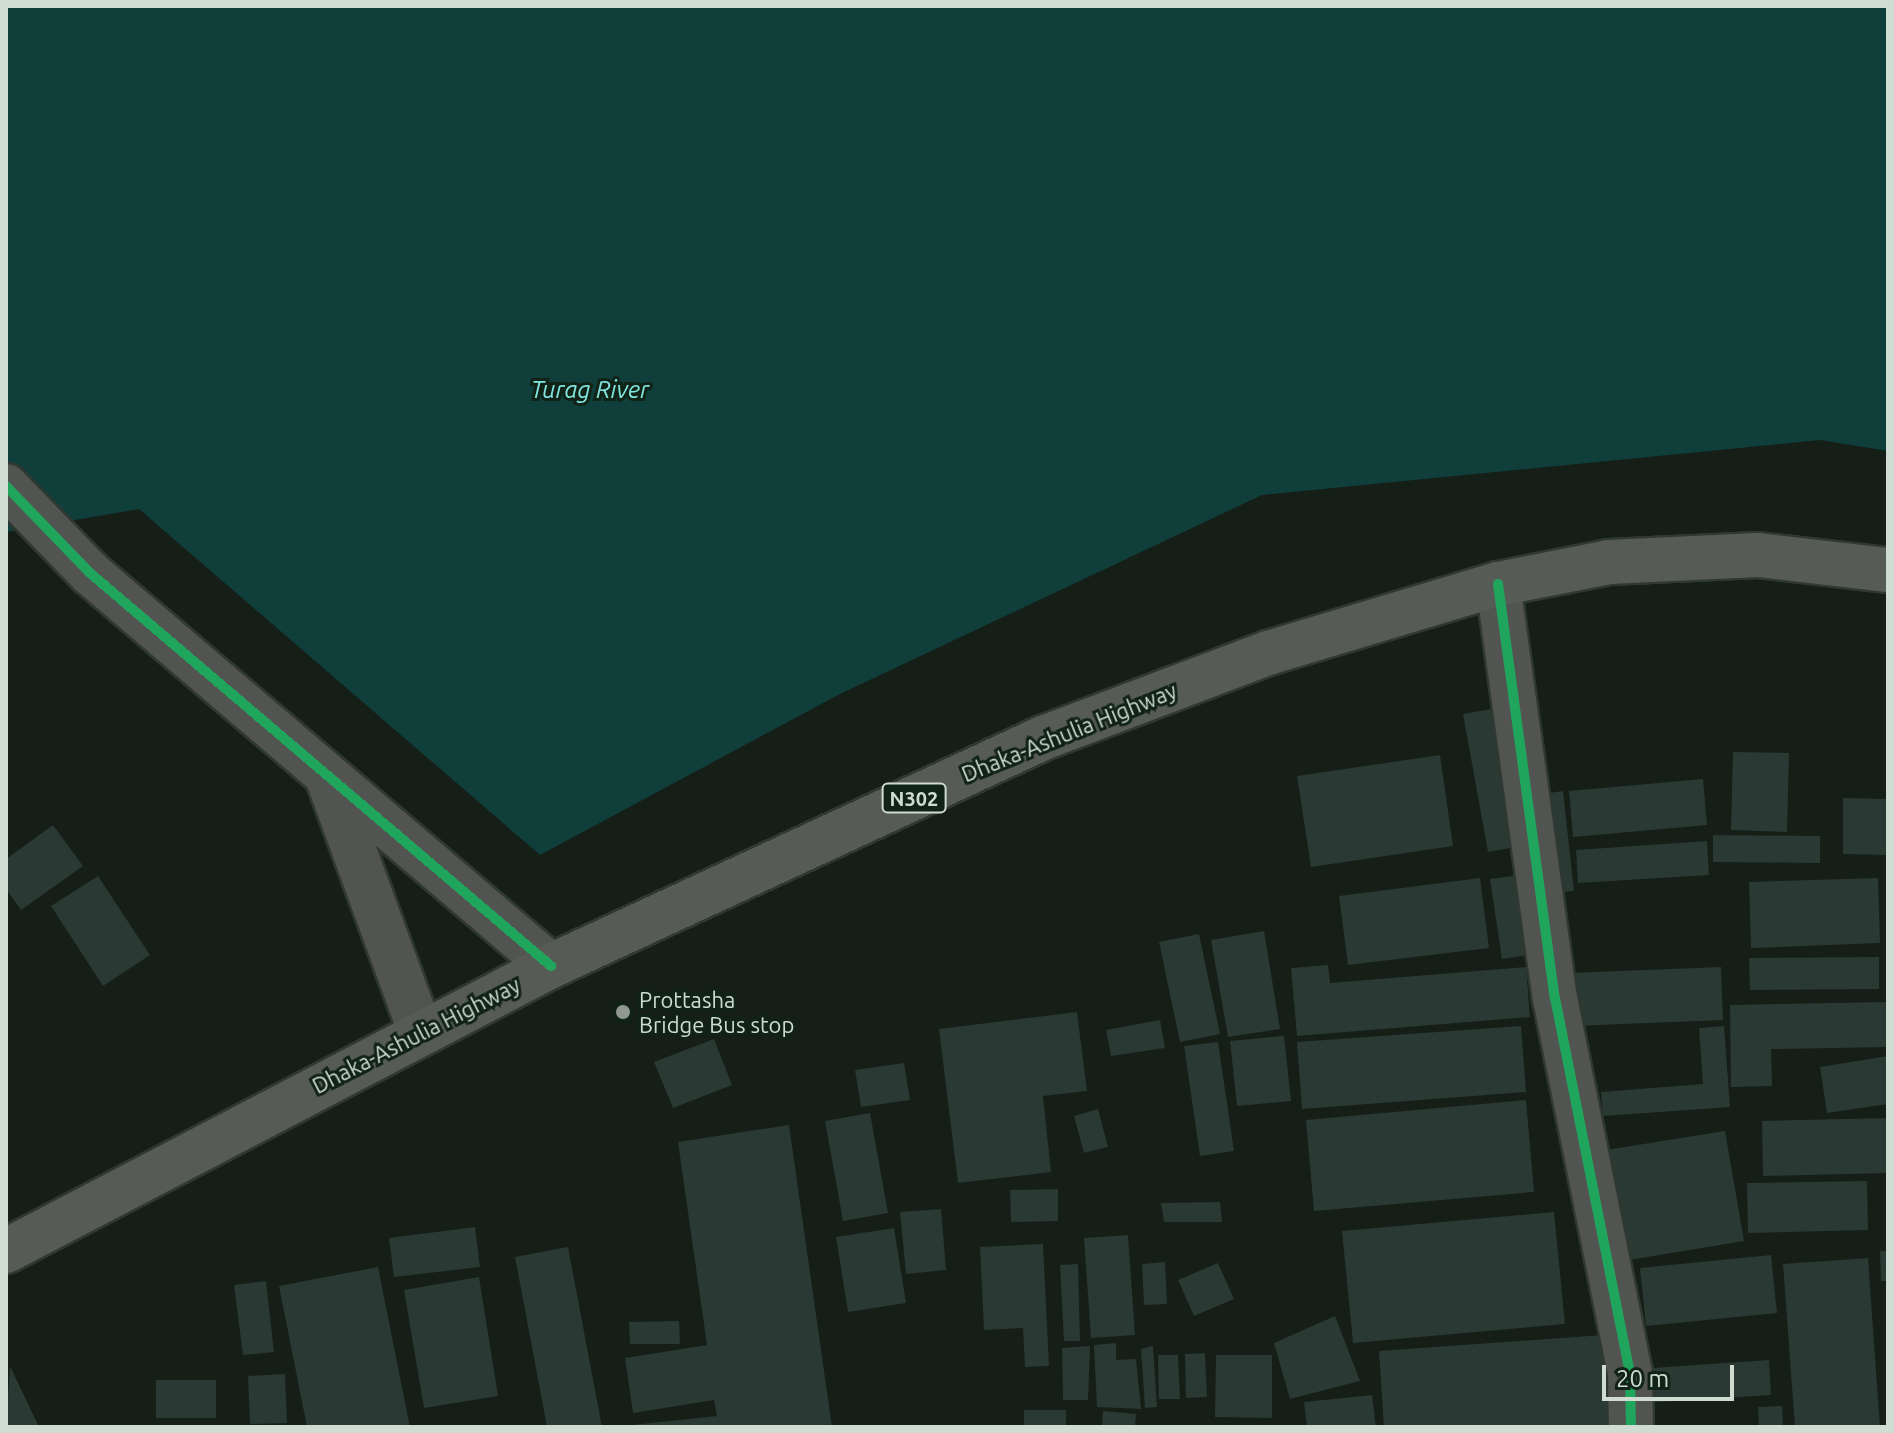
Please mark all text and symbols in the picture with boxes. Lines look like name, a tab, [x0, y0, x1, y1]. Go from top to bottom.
water label: Turag River	[531, 376, 649, 404]
street label: Dhaka-Ashulia Highway	[958, 677, 1180, 787]
road number: N302	[880, 782, 948, 814]
street label: Dhaka-Ashulia Highway	[308, 971, 524, 1099]
place label: Prottasha Bridge Bus stop	[639, 986, 794, 1038]
marker: Prottasha Bridge Bus stop	[614, 1003, 632, 1021]
scale bar	[1606, 1349, 1738, 1399]
text: 20 m	[1616, 1365, 1669, 1392]

